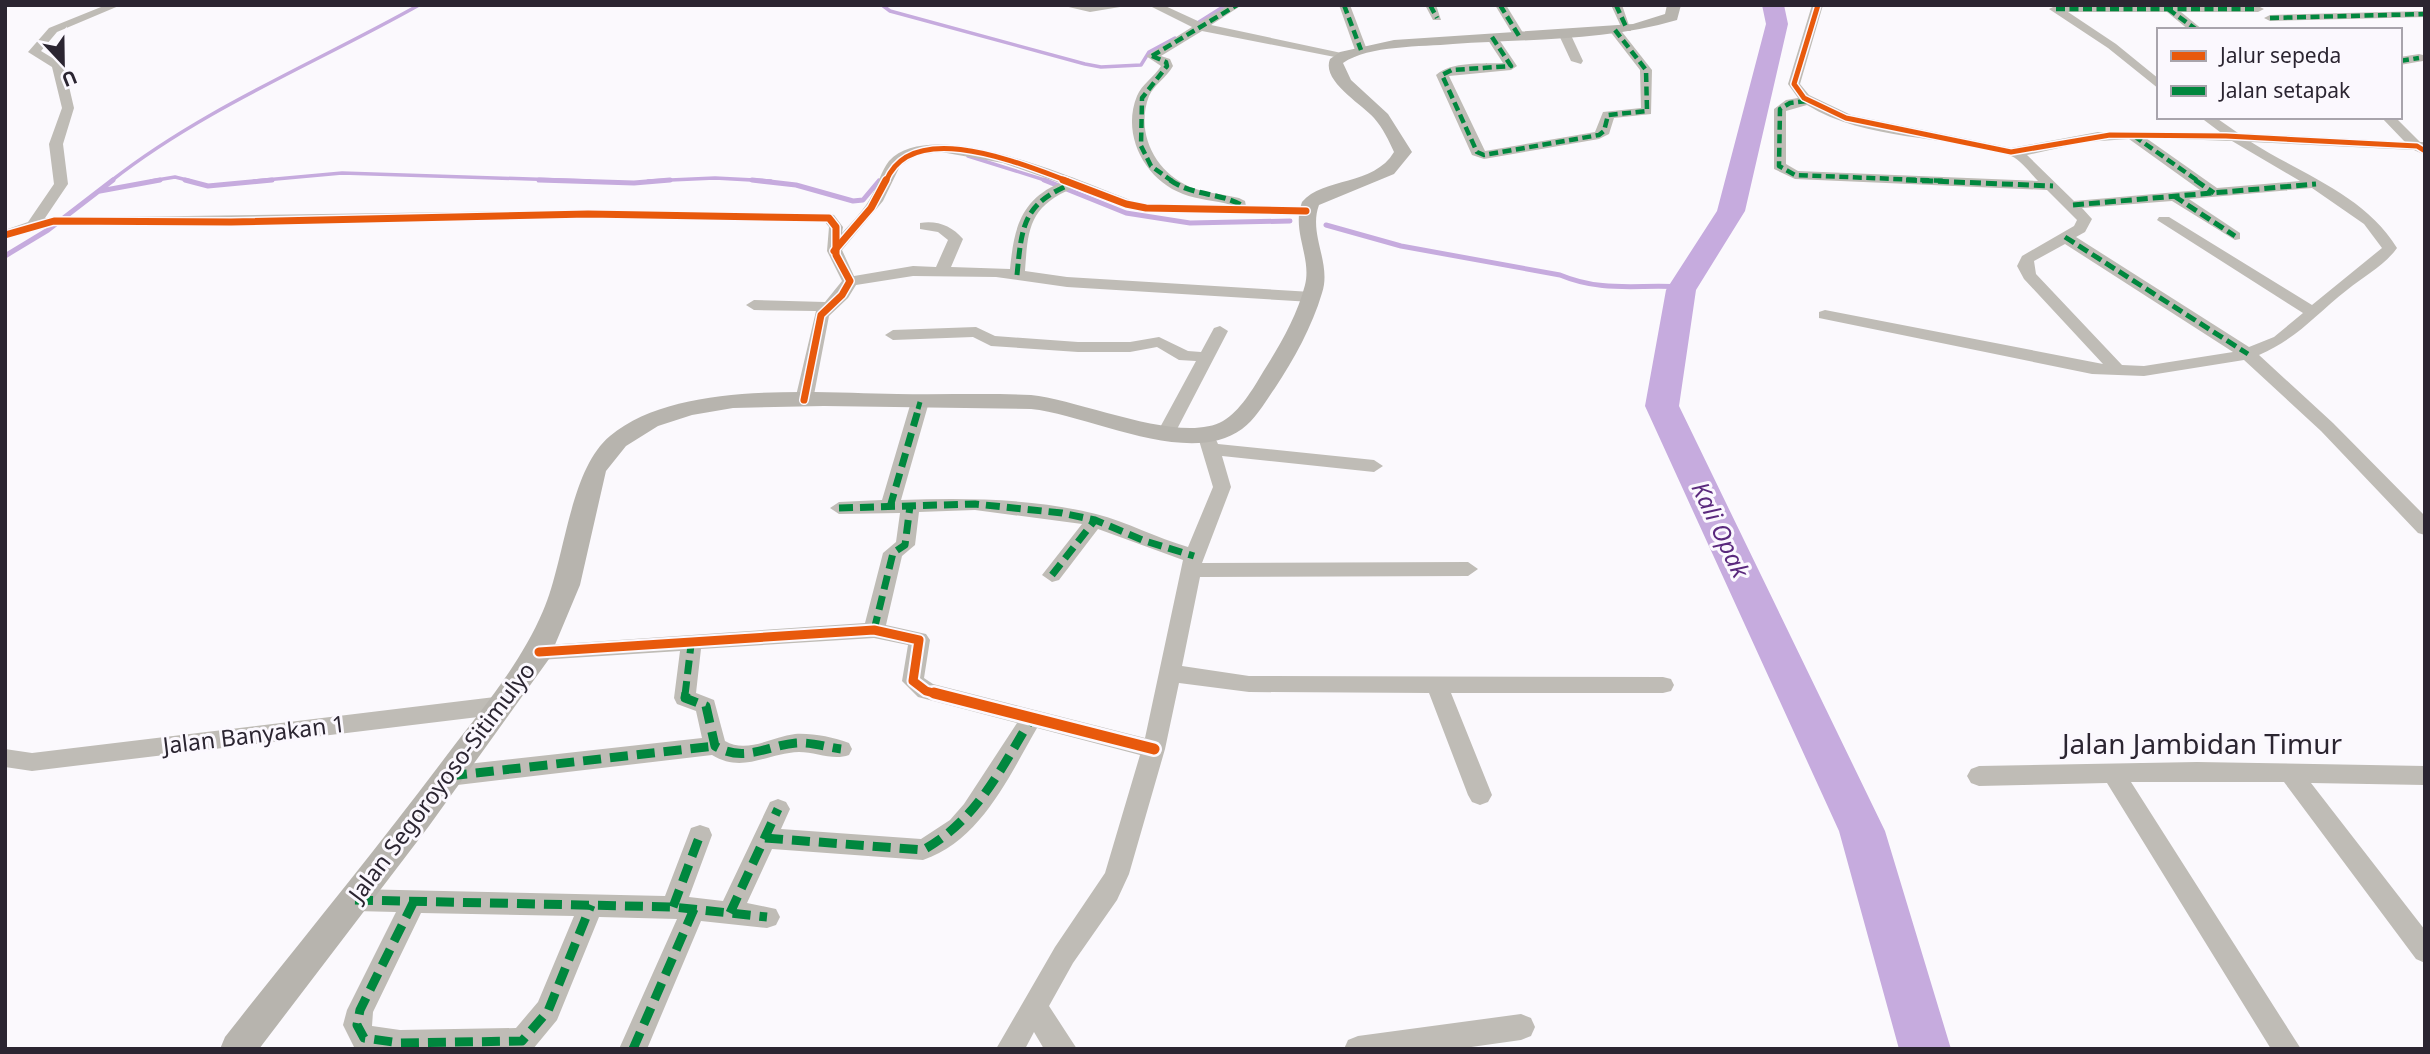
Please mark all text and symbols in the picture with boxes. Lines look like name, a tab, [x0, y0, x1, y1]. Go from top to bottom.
north arrow	[28, 28, 98, 98]
legend	[2157, 28, 2402, 119]
text: Jalur sepeda	[2218, 41, 2341, 69]
text: U	[58, 64, 81, 94]
text: Jalan setapak	[2218, 76, 2351, 104]
water label: Kali Opak	[1685, 476, 1758, 584]
street label: Jalan Segoroyoso-Sitimulyo	[339, 655, 542, 909]
street label: Jalan Banyakan 1	[159, 707, 347, 761]
street label: Jalan Jambidan Timur	[2059, 724, 2343, 762]

